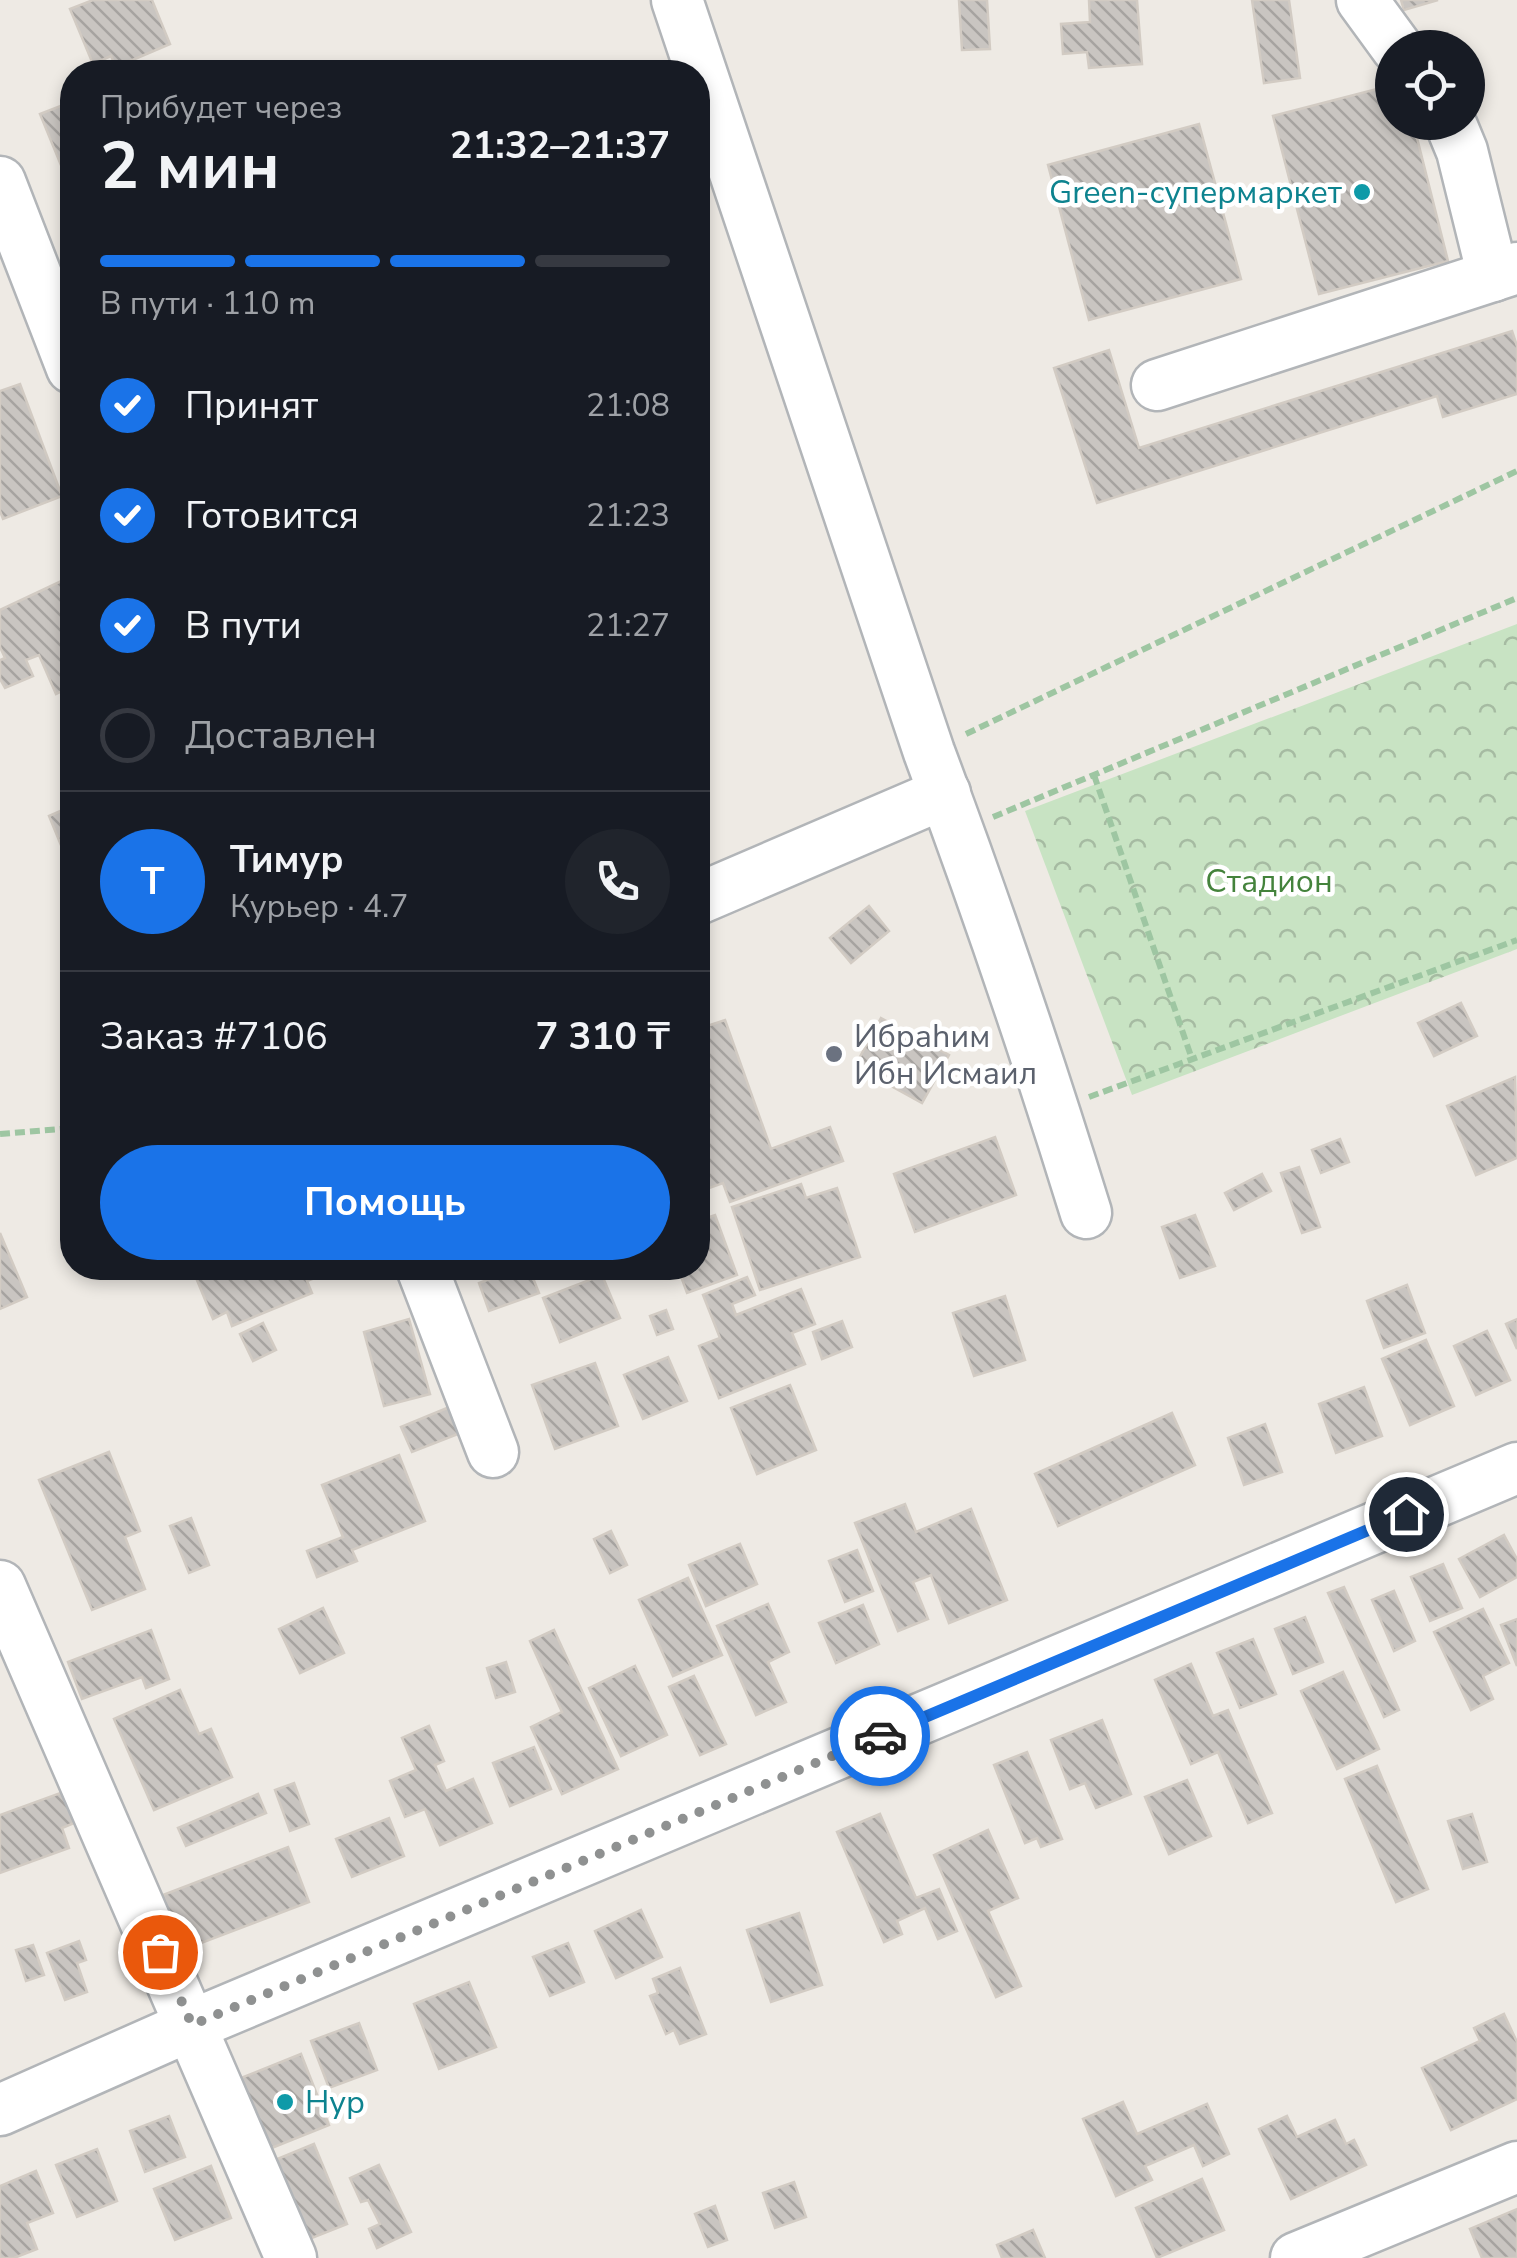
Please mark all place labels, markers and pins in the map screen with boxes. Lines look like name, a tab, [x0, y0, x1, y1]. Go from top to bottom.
place label: Green-супермаркет	[1049, 171, 1343, 214]
marker: Green-супермаркет	[1351, 181, 1373, 203]
place label: Ибраһим Ибн Исмаил	[854, 1015, 1037, 1095]
marker: Ибраһим Ибн Исмаил	[823, 1043, 845, 1065]
pin	[1364, 1472, 1449, 1557]
pin	[118, 1910, 203, 1995]
place label: Нур	[305, 2081, 365, 2124]
marker: Нур	[274, 2091, 296, 2113]

